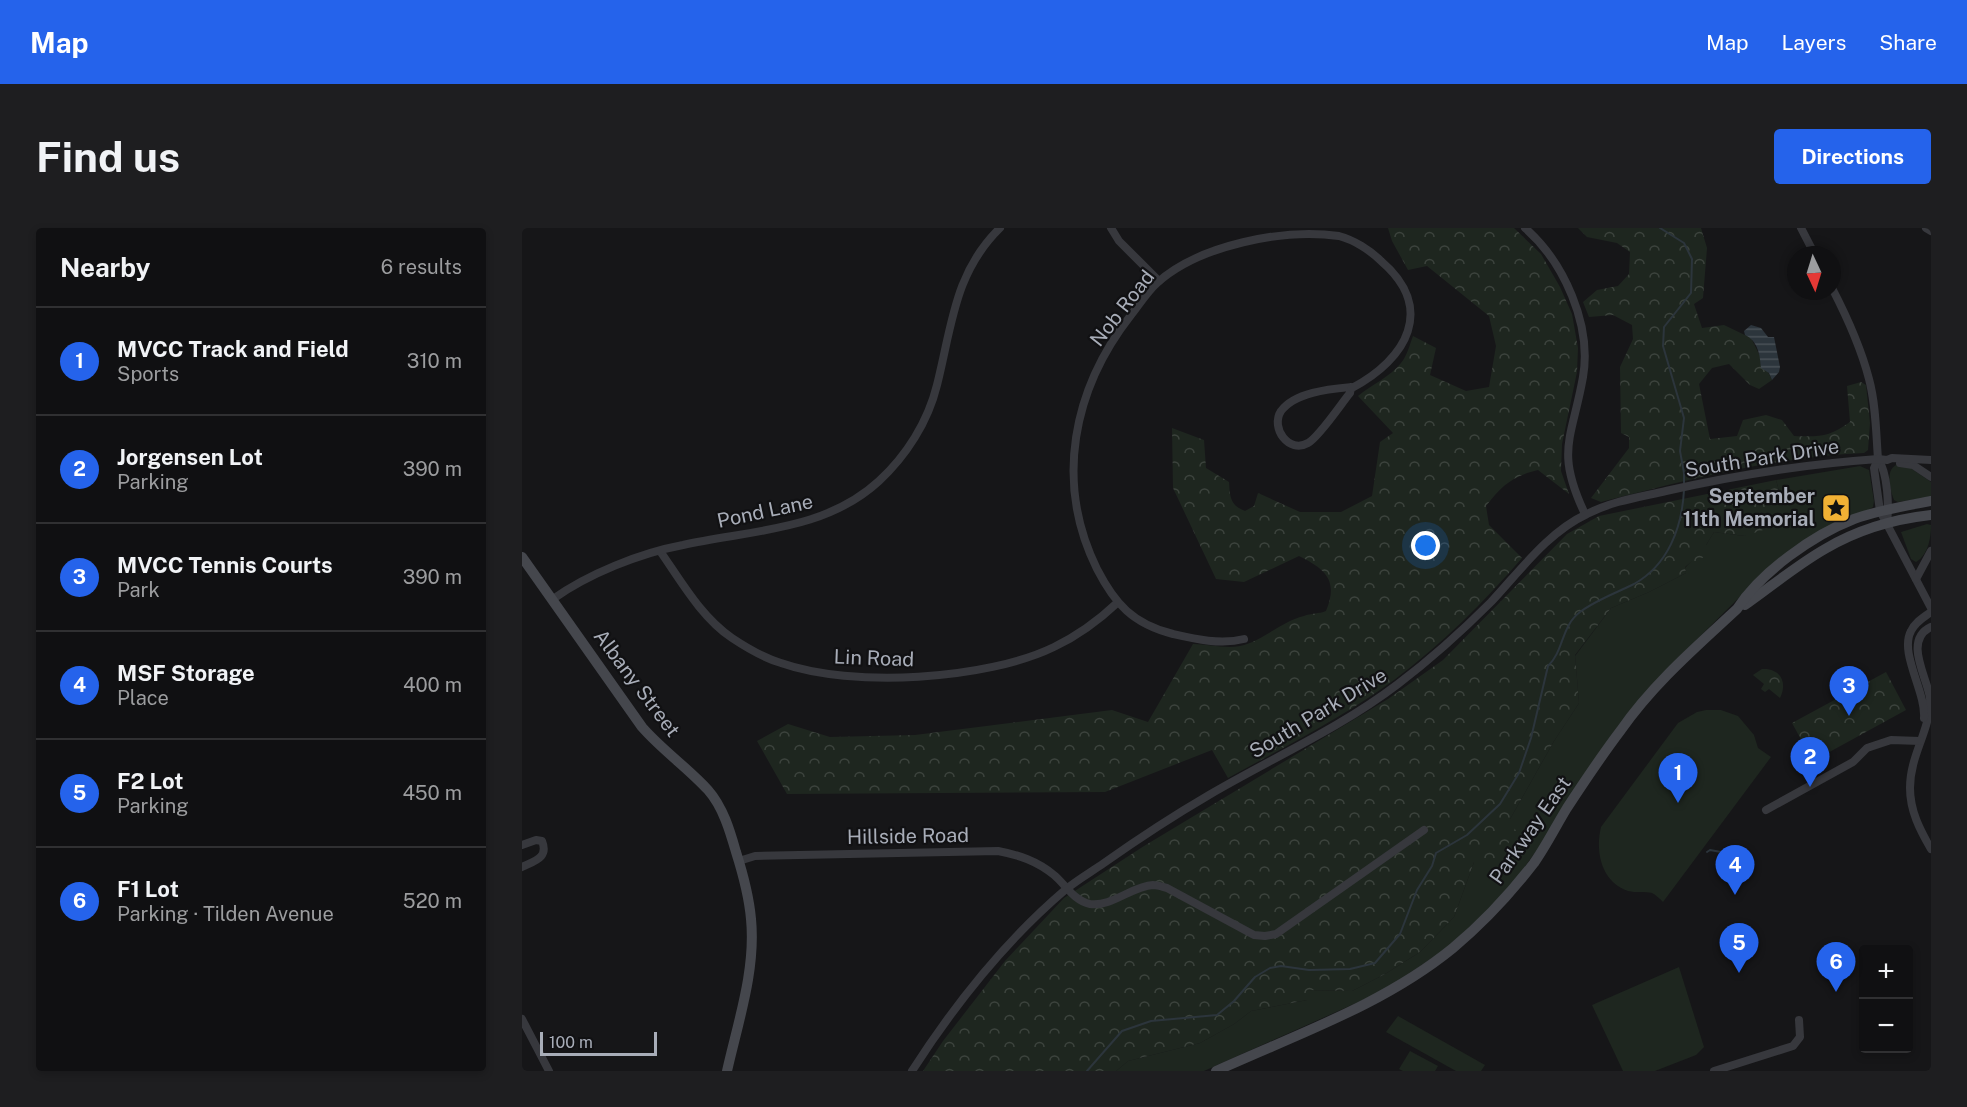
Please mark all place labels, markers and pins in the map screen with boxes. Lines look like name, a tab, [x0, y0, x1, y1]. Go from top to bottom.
place label: September 11th Memorial	[1683, 484, 1815, 531]
place icon: September 11th Memorial	[1820, 492, 1852, 524]
pin: 3	[1830, 666, 1868, 716]
pin: 2	[1790, 738, 1830, 787]
pin: 1	[1658, 754, 1698, 803]
pin: 4	[1716, 846, 1754, 895]
pin: 5	[1720, 924, 1758, 973]
pin: 6	[1816, 942, 1856, 992]

